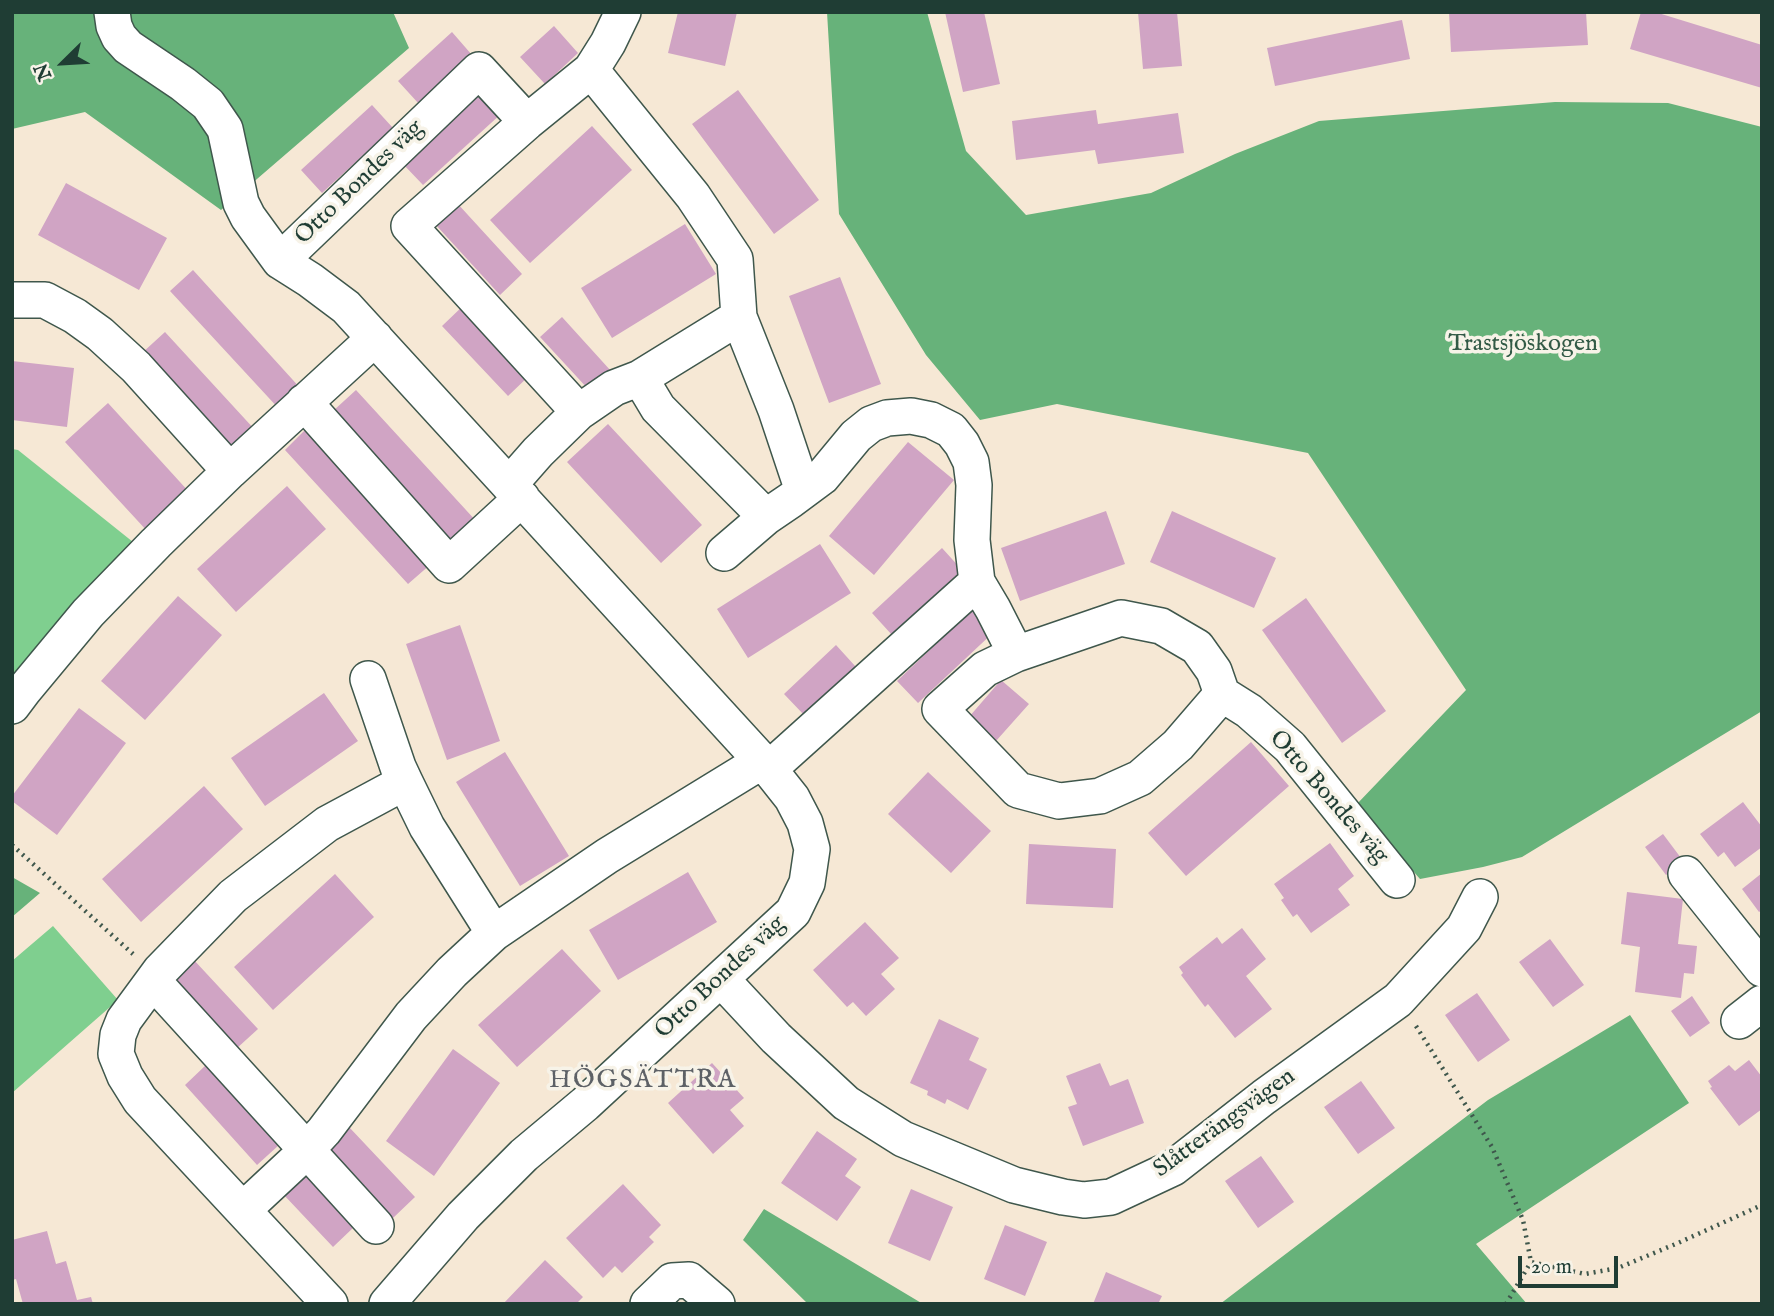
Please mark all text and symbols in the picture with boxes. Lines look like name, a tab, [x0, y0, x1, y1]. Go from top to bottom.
north arrow	[28, 28, 98, 98]
text: N	[30, 59, 58, 84]
street label: Otto Bondes väg	[290, 114, 430, 252]
park label: Trastsjöskogen	[1448, 331, 1598, 359]
street label: Otto Bondes väg	[1262, 725, 1394, 871]
street label: Otto Bondes väg	[650, 910, 792, 1046]
street label: Slåtterängsvägen	[1149, 1063, 1301, 1185]
district label: HÖGSÄTTRA	[550, 1066, 736, 1098]
scale bar	[1522, 1242, 1622, 1286]
text: 20 m	[1531, 1254, 1572, 1281]

